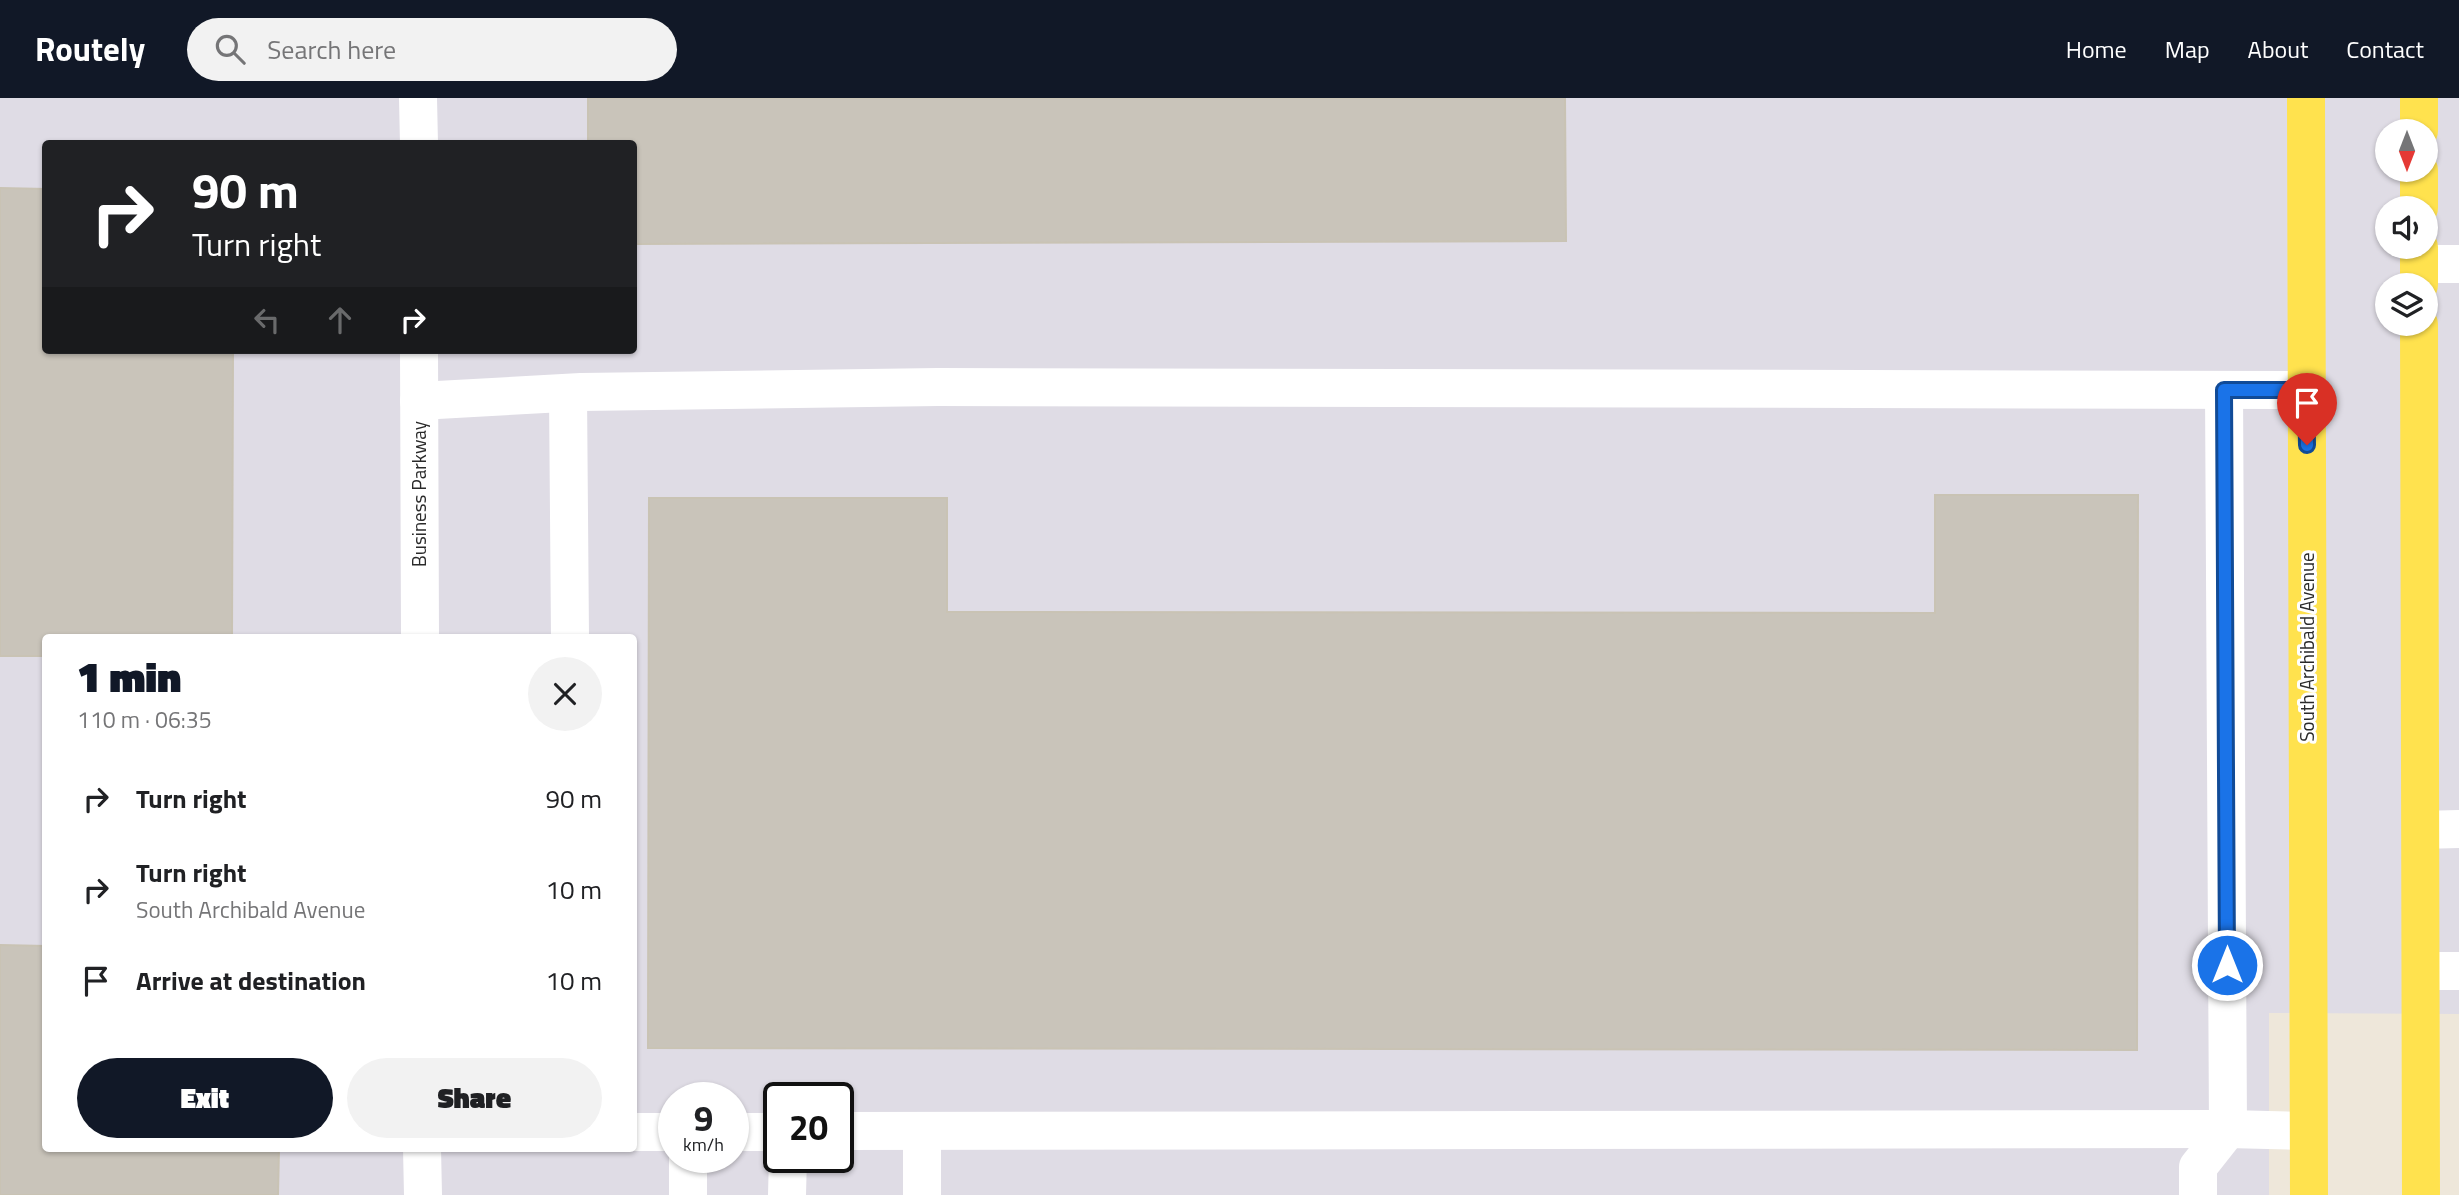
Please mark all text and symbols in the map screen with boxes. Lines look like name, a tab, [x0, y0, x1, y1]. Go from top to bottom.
search box	[187, 18, 677, 81]
text: Routely	[35, 24, 145, 74]
icon: search	[211, 30, 249, 68]
text: Search here	[267, 30, 396, 69]
text: Home	[2066, 31, 2127, 67]
text: Map	[2165, 31, 2210, 67]
text: About	[2248, 31, 2308, 67]
text: Contact	[2346, 31, 2424, 67]
north arrow	[2375, 119, 2438, 182]
map controls	[2375, 119, 2438, 336]
text: 90 m	[192, 152, 299, 227]
icon: right	[77, 168, 168, 259]
button: sound	[2375, 196, 2438, 259]
text: Turn right	[192, 220, 321, 268]
button: layers	[2375, 273, 2438, 336]
icon: left	[248, 301, 286, 339]
icon: ahead	[321, 301, 359, 339]
icon: right	[394, 301, 432, 339]
pin	[2277, 373, 2337, 445]
icon: arrive	[2288, 384, 2326, 422]
street label: Business Parkway	[404, 421, 433, 567]
street label: South Archibald Avenue	[2292, 552, 2321, 742]
text: 1 min	[77, 644, 181, 708]
button: close	[528, 657, 602, 731]
text: 110 m · 06:35	[77, 702, 212, 737]
text: Turn right	[136, 779, 247, 818]
text: 90 m	[545, 779, 602, 818]
icon: right	[77, 780, 115, 818]
text: Turn right	[136, 853, 247, 892]
text: 10 m	[545, 870, 602, 909]
icon: right	[77, 871, 115, 909]
text: South Archibald Avenue	[136, 892, 365, 927]
position arrow	[2190, 928, 2264, 1002]
text: Arrive at destination	[136, 961, 366, 1000]
text: 10 m	[545, 961, 602, 1000]
icon: arrive	[77, 962, 115, 1000]
button: Exit	[77, 1058, 333, 1138]
button: Share	[347, 1058, 602, 1138]
speed limit sign: 20	[763, 1082, 854, 1173]
text: 9	[694, 1091, 713, 1145]
text: km/h	[683, 1131, 724, 1158]

